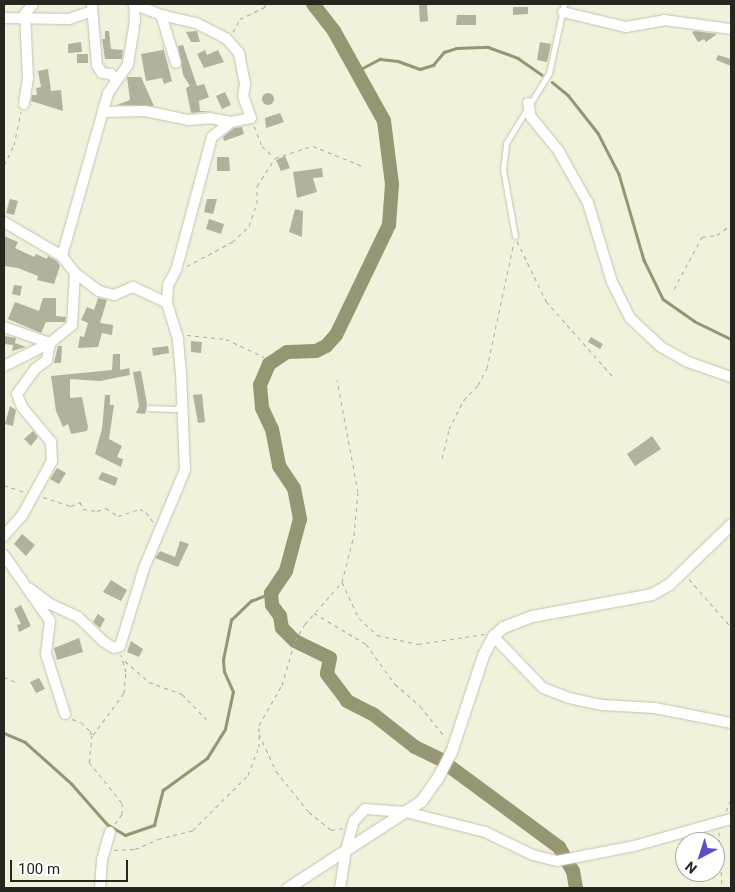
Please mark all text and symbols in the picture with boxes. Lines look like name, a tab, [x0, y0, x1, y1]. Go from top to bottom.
north arrow	[675, 832, 725, 882]
scale bar	[12, 850, 130, 882]
text: N	[682, 858, 700, 877]
text: 100 m	[18, 860, 60, 878]

